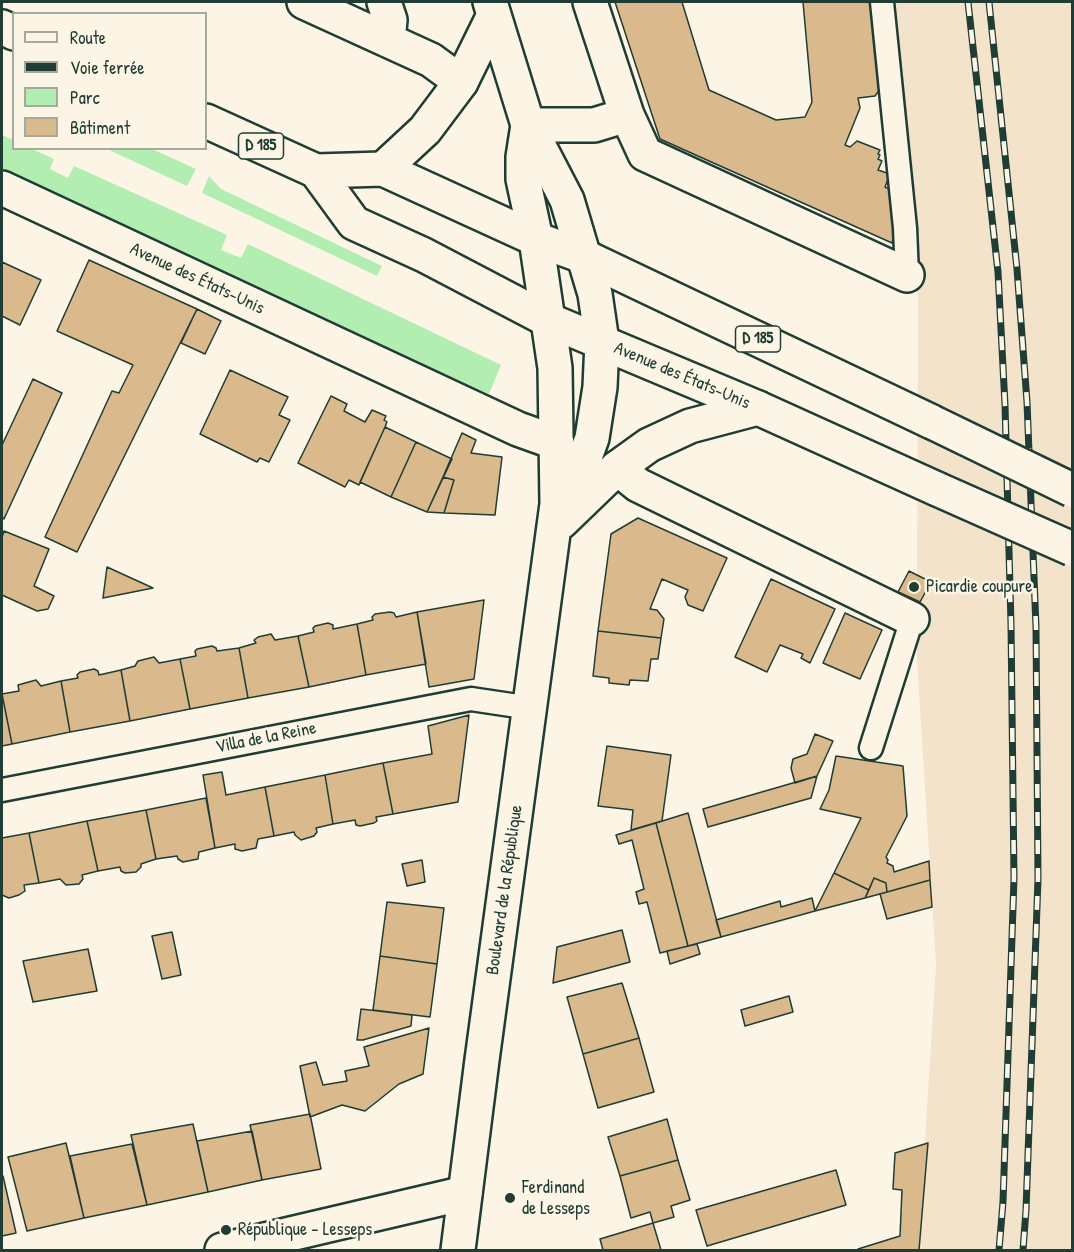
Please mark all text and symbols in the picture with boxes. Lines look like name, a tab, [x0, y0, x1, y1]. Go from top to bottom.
legend	[12, 12, 207, 150]
text: Route	[70, 25, 106, 50]
text: Voie ferrée	[70, 55, 145, 80]
text: Parc	[70, 85, 100, 110]
text: Bâtiment	[70, 115, 130, 140]
road number: D 185	[238, 133, 284, 159]
street label: Avenue des États-Unis	[126, 238, 268, 320]
road number: D 185	[736, 326, 780, 352]
street label: Avenue des États-Unis	[611, 338, 753, 414]
place label: Picardie coupure	[926, 576, 1032, 598]
marker: Picardie coupure	[907, 580, 921, 594]
street label: Villa de la Reine	[214, 718, 318, 758]
street label: Boulevard de la République	[482, 804, 528, 976]
place label: Ferdinand de Lesseps	[522, 1177, 590, 1220]
marker: Ferdinand de Lesseps	[503, 1191, 517, 1205]
place label: République - Lesseps	[238, 1219, 372, 1241]
marker: République - Lesseps	[219, 1223, 233, 1237]

